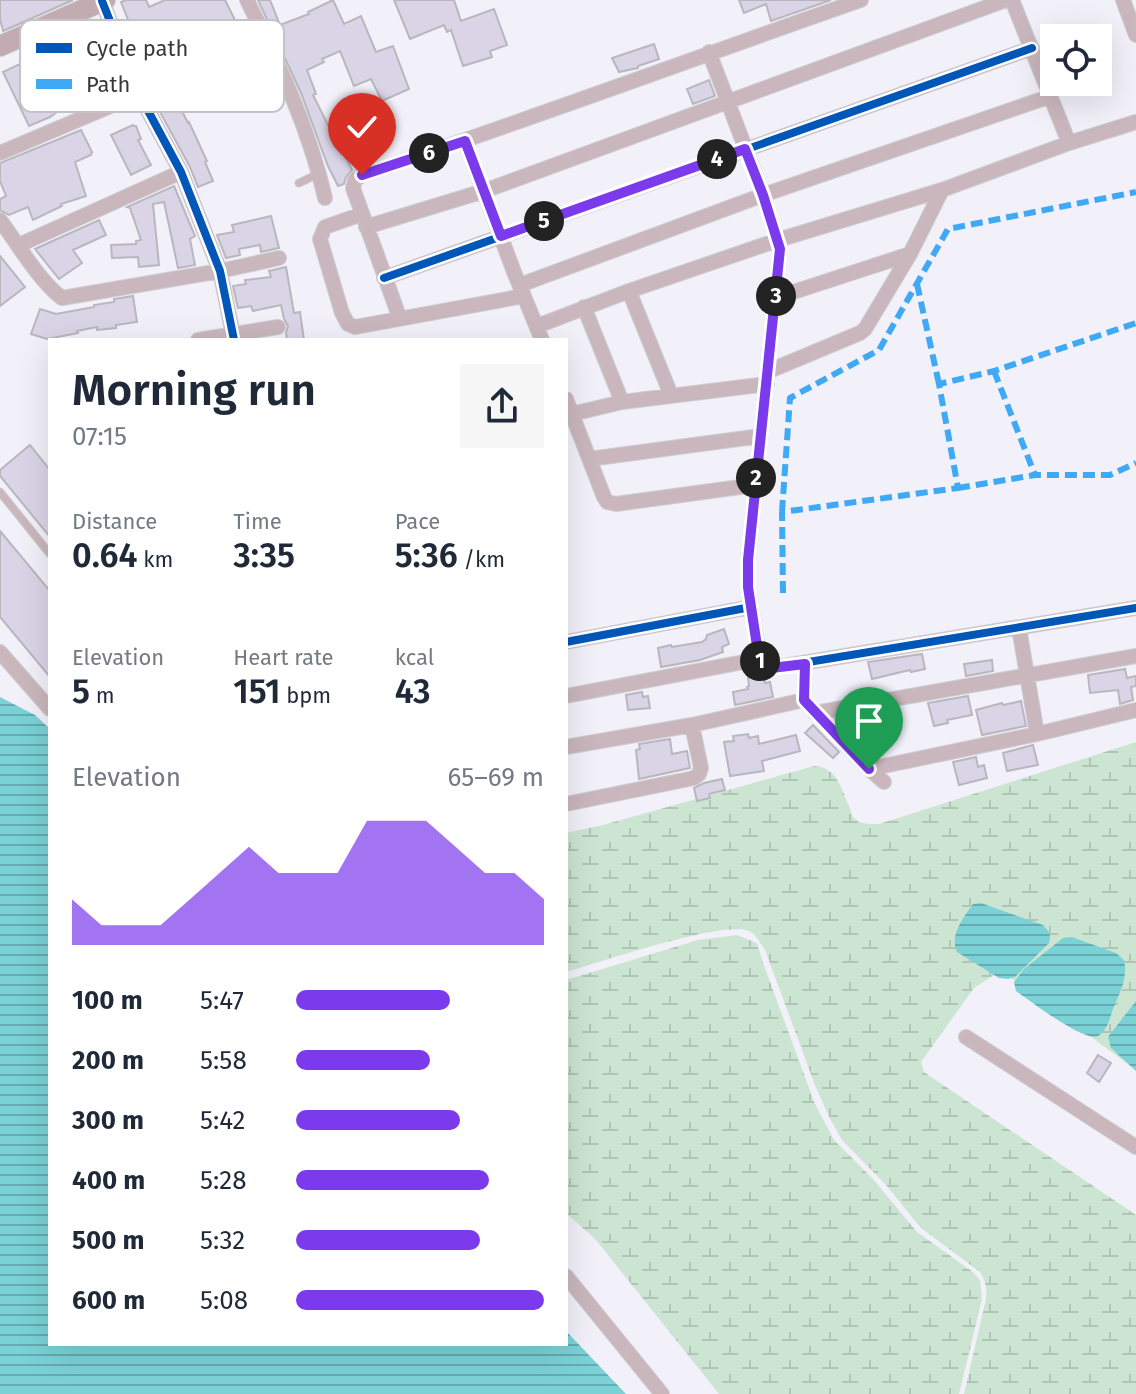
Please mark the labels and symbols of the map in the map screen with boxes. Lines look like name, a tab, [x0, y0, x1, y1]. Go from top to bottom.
legend	[20, 20, 284, 112]
text: Cycle path	[86, 35, 188, 62]
text: Path	[86, 71, 130, 98]
pin	[328, 93, 396, 175]
pin: 6	[409, 133, 449, 173]
pin: 4	[697, 139, 737, 179]
pin: 5	[524, 201, 564, 241]
pin: 3	[756, 276, 796, 316]
pin: 2	[736, 458, 776, 498]
pin: 1	[740, 641, 780, 681]
pin	[835, 687, 903, 769]

